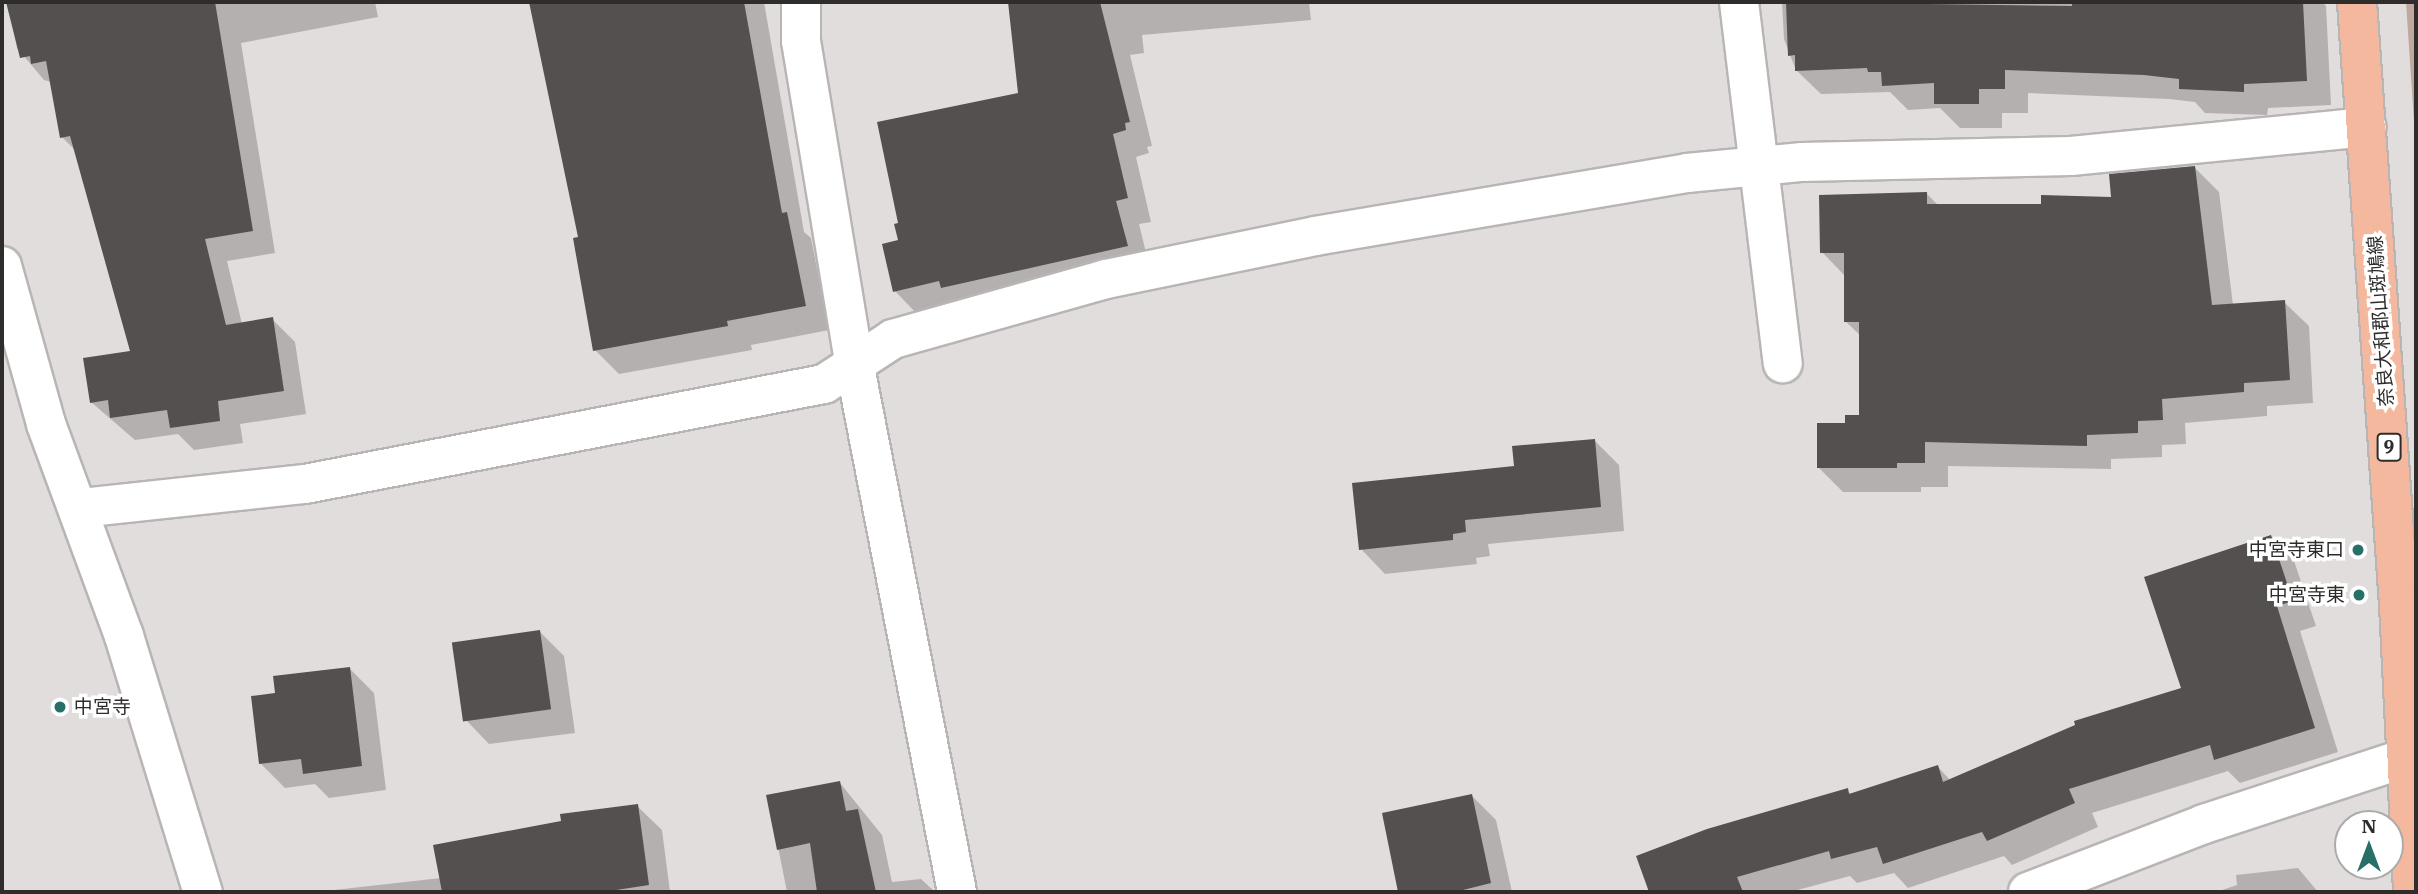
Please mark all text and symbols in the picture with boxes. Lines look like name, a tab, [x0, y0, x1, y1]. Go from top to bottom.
street label: 奈良大和郡山斑鳩線	[2364, 235, 2398, 407]
road number: 9	[2375, 432, 2403, 462]
place label: 中宮寺東口	[2249, 539, 2344, 561]
marker: 中宮寺東口	[2350, 542, 2366, 558]
place label: 中宮寺東	[2269, 584, 2345, 606]
marker: 中宮寺東	[2351, 587, 2367, 603]
place label: 中宮寺	[74, 696, 131, 718]
marker: 中宮寺	[52, 699, 68, 715]
north arrow	[2334, 810, 2404, 880]
text: N	[2361, 814, 2377, 838]

